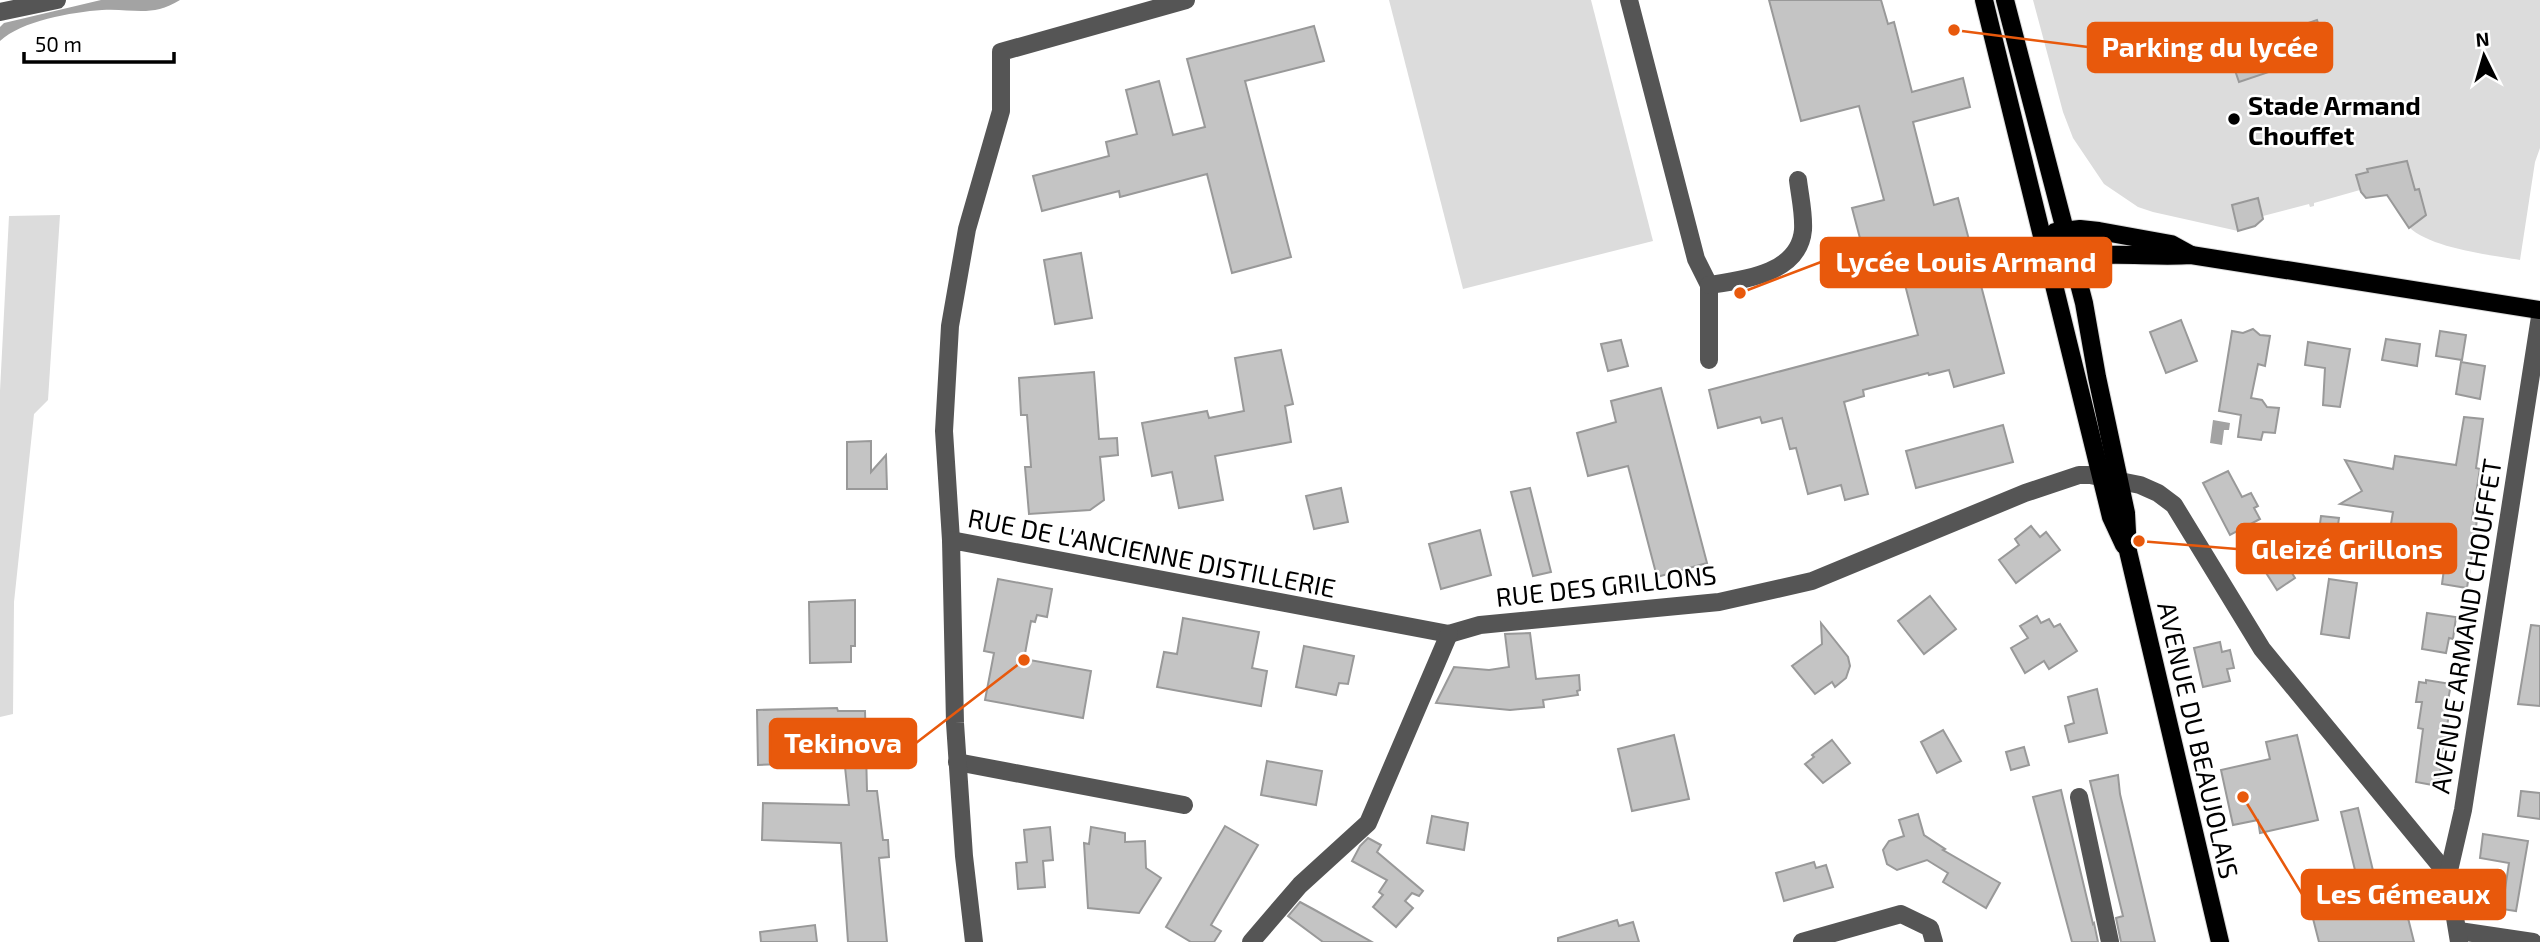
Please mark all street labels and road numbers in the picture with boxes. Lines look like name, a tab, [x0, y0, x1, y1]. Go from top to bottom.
street label: AVENUE ARMAND CHOUFFET	[2423, 457, 2507, 795]
street label: RUE DE L'ANCIENNE DISTILLERIE	[965, 501, 1339, 603]
street label: RUE DES GRILLONS	[1494, 558, 1718, 612]
street label: AVENUE DU BEAUJOLAIS	[2152, 599, 2246, 881]

